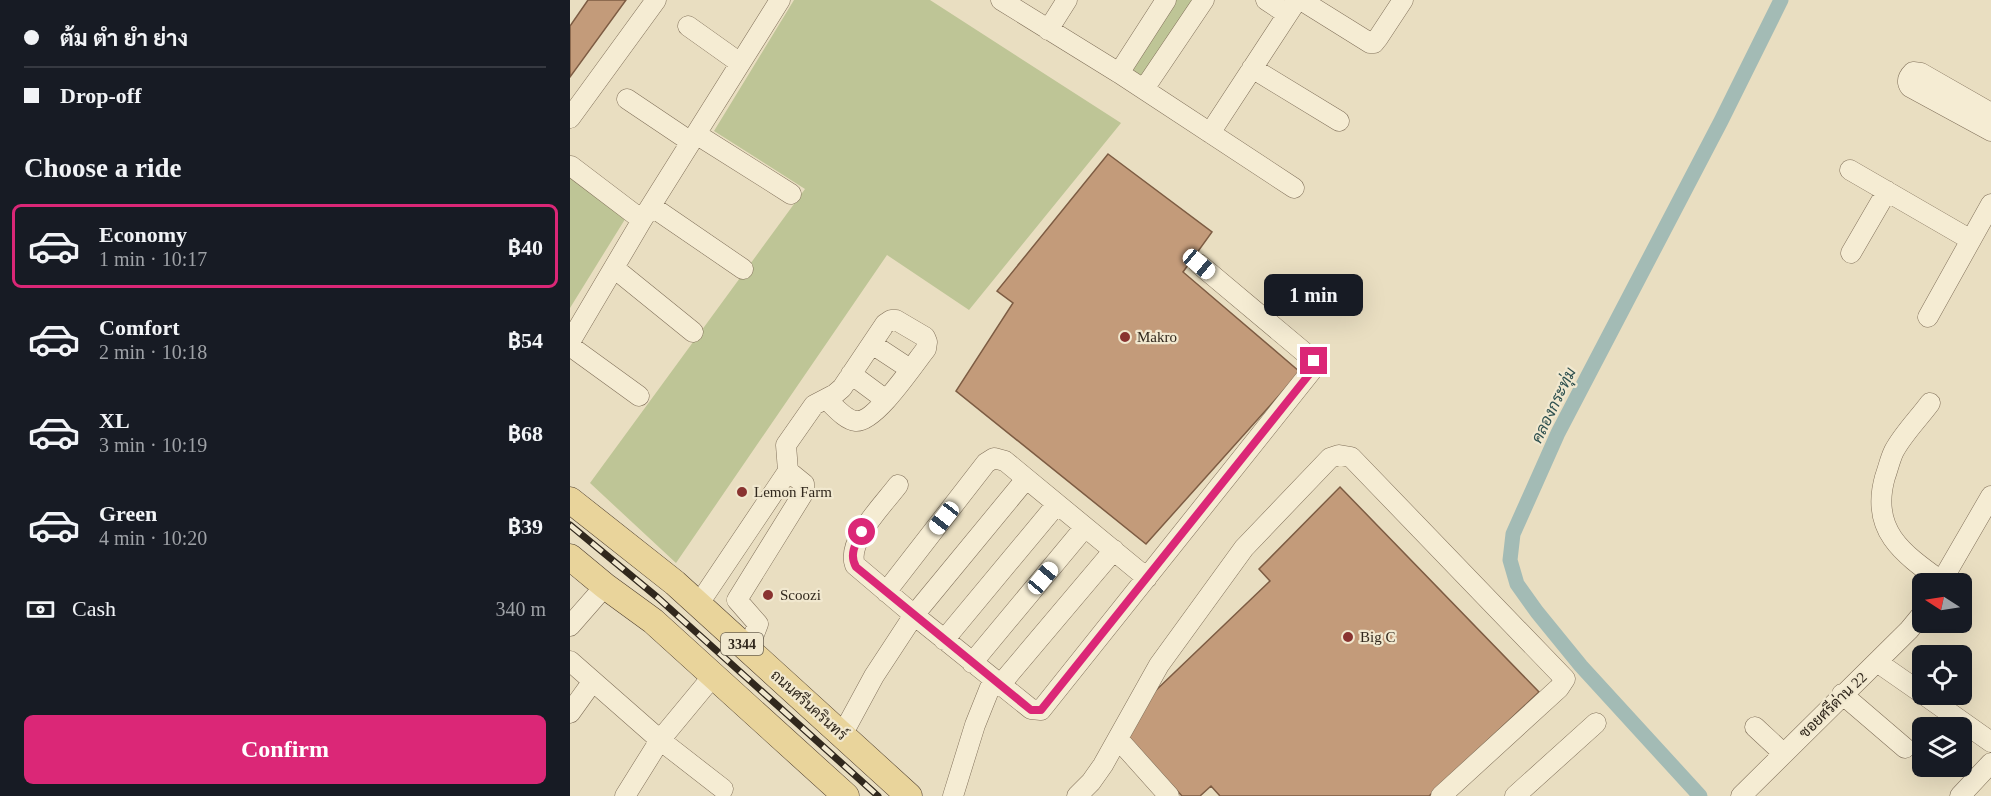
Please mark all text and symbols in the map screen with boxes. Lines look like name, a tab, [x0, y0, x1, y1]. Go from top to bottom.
text: ต้ม ตำ ยำ ย่าง	[60, 26, 188, 51]
text: Drop-off	[60, 83, 141, 108]
text: Choose a ride	[24, 153, 182, 183]
icon: car	[27, 219, 81, 273]
text: Economy	[99, 222, 187, 247]
text: ฿40	[508, 235, 543, 260]
car	[1179, 246, 1219, 282]
text: 1 min · 10:17	[99, 248, 207, 270]
callout: 1 min	[1264, 274, 1364, 316]
text: 1 min	[1289, 284, 1338, 306]
icon: car	[27, 312, 81, 366]
text: Comfort	[99, 315, 180, 340]
text: ฿54	[508, 328, 543, 353]
place label: Makro	[1137, 329, 1177, 345]
marker: Makro	[1118, 330, 1132, 344]
text: 2 min · 10:18	[99, 341, 207, 363]
route end	[1300, 347, 1327, 374]
water label: คลองกระทุ่ม	[1526, 364, 1582, 447]
icon: car	[27, 405, 81, 459]
text: XL	[99, 408, 130, 433]
text: ฿68	[508, 421, 543, 446]
text: 3 min · 10:19	[99, 434, 207, 456]
place label: Lemon Farm	[754, 484, 832, 500]
marker: Lemon Farm	[735, 485, 749, 499]
icon: car	[27, 498, 81, 552]
car	[926, 498, 962, 538]
text: Green	[99, 501, 157, 526]
text: ฿39	[508, 514, 543, 539]
route start	[848, 518, 875, 545]
text: 4 min · 10:20	[99, 527, 207, 549]
car	[1025, 558, 1061, 598]
north arrow	[1912, 573, 1972, 633]
map controls	[1912, 573, 1972, 777]
place label: Scoozi	[780, 587, 821, 603]
marker: Scoozi	[761, 588, 775, 602]
icon: cash	[24, 593, 57, 626]
text: Cash	[72, 596, 116, 621]
text: 340 m	[495, 598, 546, 620]
place label: Big C	[1360, 629, 1395, 645]
marker: Big C	[1341, 630, 1355, 644]
road number: 3344	[721, 633, 763, 655]
button: locate	[1912, 645, 1972, 705]
street label: ถนนศรีนครินทร์	[768, 665, 852, 743]
street label: ซอยศรีด่าน 22	[1795, 667, 1870, 741]
button: Confirm	[24, 715, 546, 784]
button: layers	[1912, 717, 1972, 777]

